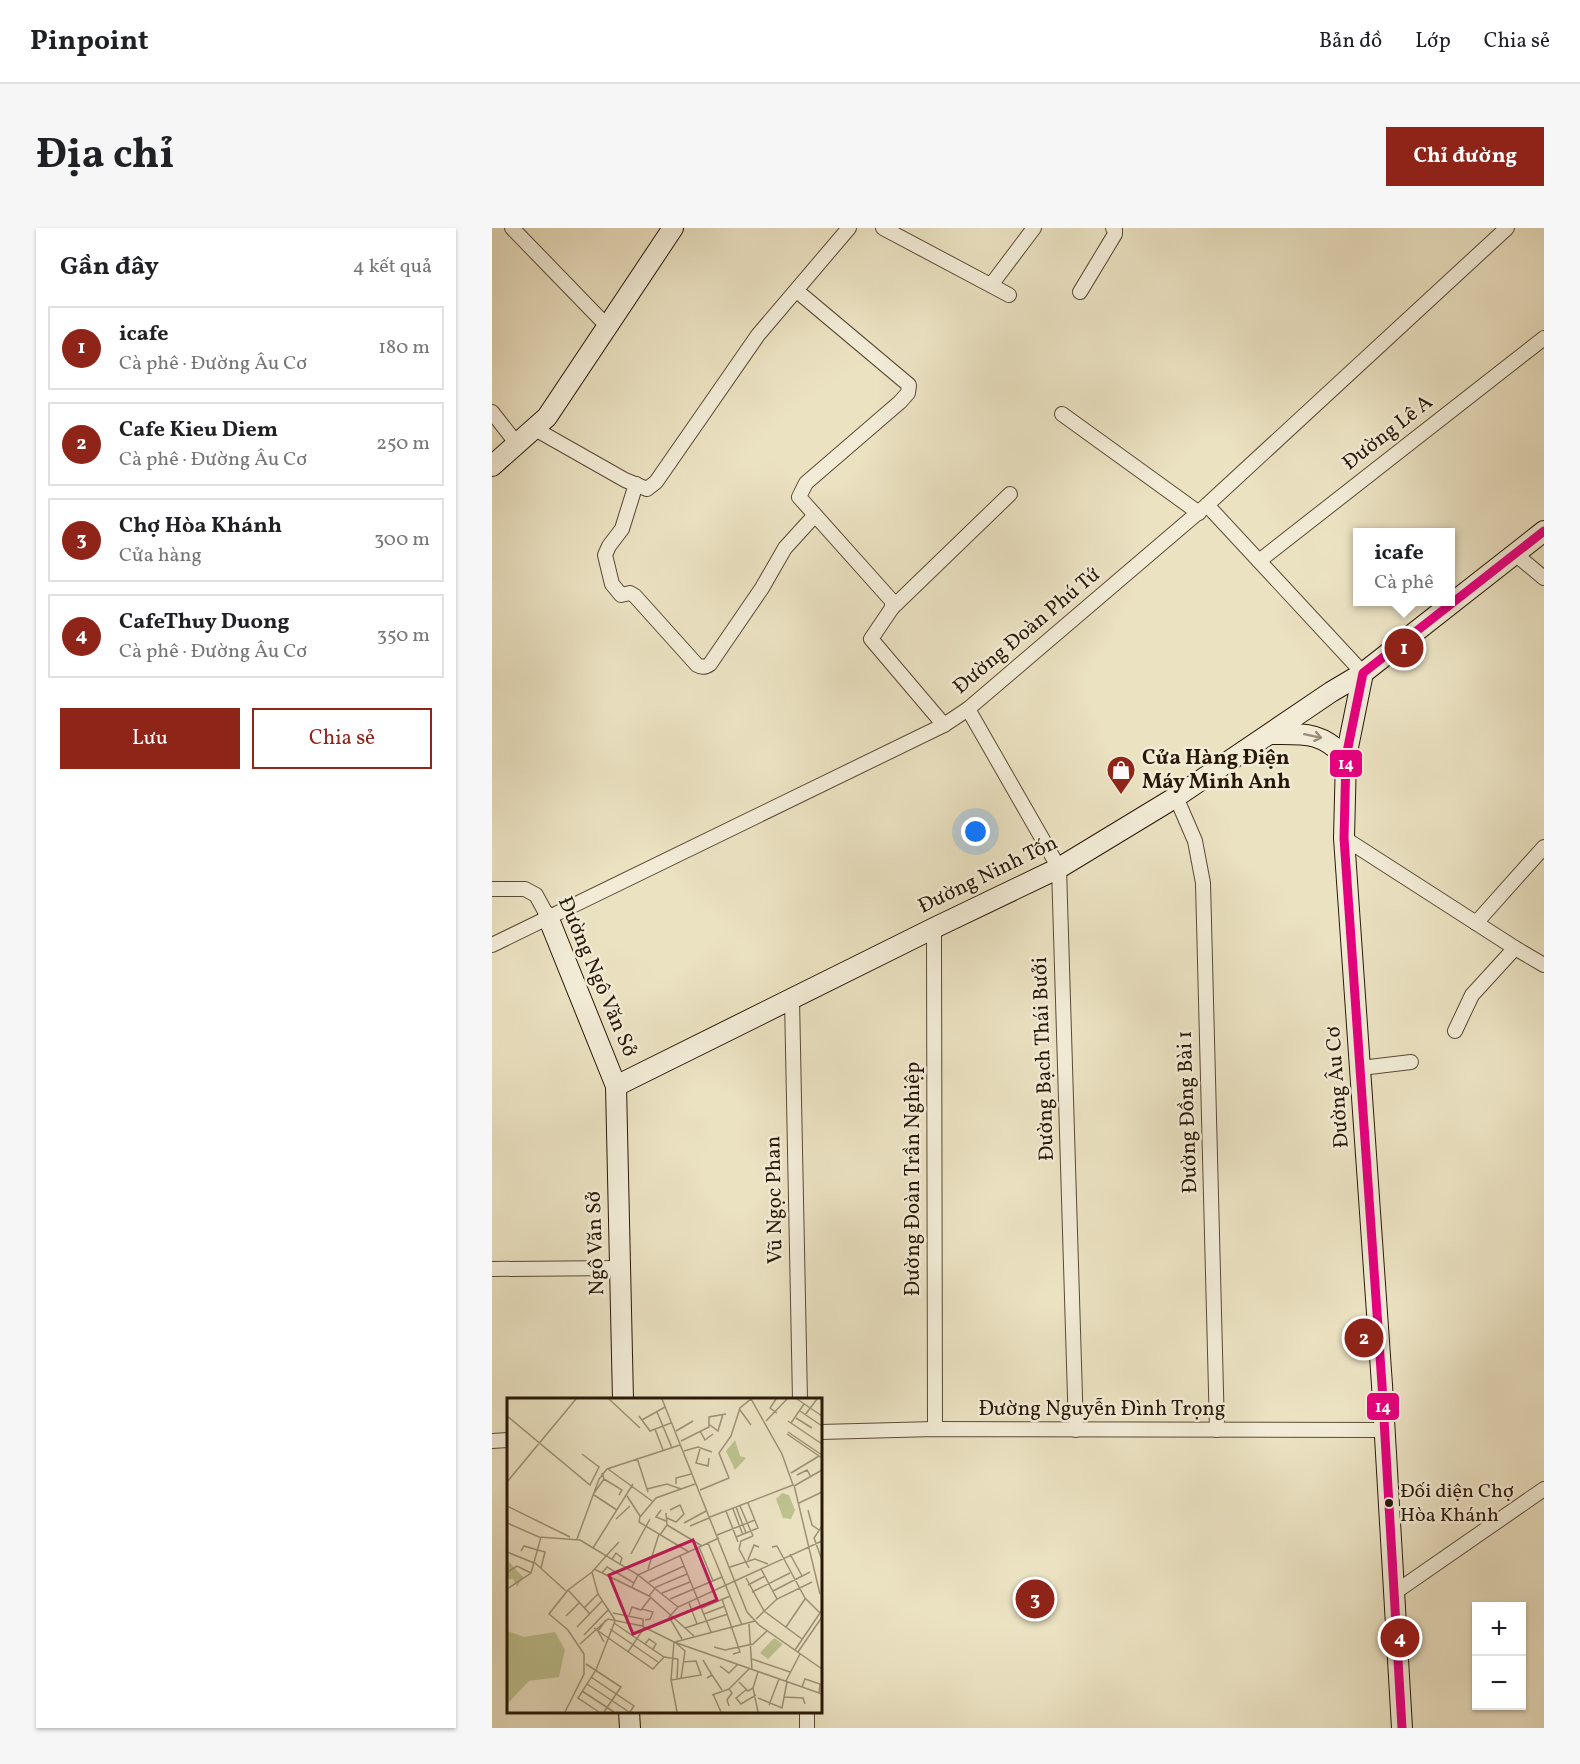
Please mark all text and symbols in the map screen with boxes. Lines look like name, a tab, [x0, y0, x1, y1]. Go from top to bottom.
text: Pinpoint	[30, 22, 148, 61]
text: Bản đồ	[1319, 27, 1382, 56]
text: Lớp	[1415, 27, 1451, 56]
text: Chia sẻ	[1484, 27, 1550, 56]
text: Địa chỉ	[36, 127, 174, 186]
button: Chỉ đường	[1386, 127, 1544, 186]
text: Gần đây	[60, 249, 159, 285]
text: 4 kết quả	[353, 253, 432, 281]
text: icafe	[119, 319, 169, 350]
text: 1	[77, 334, 86, 362]
text: 180 m	[378, 334, 430, 362]
text: Cà phê · Đường Âu Cơ	[119, 350, 308, 378]
street label: Đường Lê A	[1337, 388, 1439, 478]
text: Cafe Kieu Diem	[119, 415, 278, 446]
text: 2	[76, 430, 87, 458]
text: 250 m	[376, 430, 430, 458]
text: Cà phê · Đường Âu Cơ	[119, 446, 308, 474]
text: Chợ Hòa Khánh	[119, 511, 282, 542]
text: 3	[76, 526, 87, 554]
text: 300 m	[374, 526, 430, 554]
popup	[1353, 528, 1455, 606]
text: icafe	[1374, 538, 1424, 569]
text: Cửa hàng	[119, 542, 202, 570]
street label: Đường Đoàn Phú Tứ	[947, 561, 1107, 701]
text: Cà phê	[1374, 569, 1434, 597]
text: CafeThuy Duong	[119, 607, 290, 638]
text: 4	[75, 622, 88, 650]
text: 350 m	[377, 622, 430, 650]
pin: 1	[1384, 626, 1424, 670]
text: Cà phê · Đường Âu Cơ	[119, 638, 308, 666]
button: Lưu	[60, 708, 240, 769]
button: Chia sẻ	[252, 708, 432, 769]
one-way arrow	[1302, 731, 1322, 742]
place label: Cửa Hàng Điện Máy Minh Anh	[1142, 744, 1291, 797]
line badge: 14	[1329, 749, 1363, 778]
shop icon: Cửa Hàng Điện Máy Minh Anh	[1105, 754, 1137, 796]
text: 14	[1338, 754, 1354, 776]
your location	[961, 817, 990, 846]
street label: Đường Ninh Tốn	[913, 829, 1063, 921]
street label: Đường Ngô Văn Sở	[550, 892, 644, 1062]
street label: Đường Bạch Thái Bưởi	[1026, 956, 1062, 1162]
street label: Đường Âu Cơ	[1319, 1025, 1357, 1149]
street label: Đường Đồng Bài 1	[1171, 1030, 1205, 1194]
street label: Đường Đoàn Trần Nghiệp	[899, 1062, 928, 1296]
street label: Vũ Ngọc Phan	[759, 1136, 791, 1264]
street label: Ngô Văn Sở	[580, 1190, 612, 1296]
pin: 2	[1344, 1316, 1384, 1360]
line badge: 14	[1366, 1392, 1400, 1421]
street label: Đường Nguyễn Đình Trọng	[978, 1395, 1226, 1424]
text: 14	[1375, 1397, 1391, 1419]
inset map	[507, 1398, 822, 1713]
place label: Đối diện Chợ Hòa Khánh	[1400, 1478, 1514, 1530]
marker: Đối diện Chợ Hòa Khánh	[1383, 1497, 1395, 1509]
pin: 3	[1016, 1576, 1054, 1622]
map controls	[1472, 1602, 1526, 1710]
button: +	[1472, 1602, 1526, 1656]
pin: 4	[1380, 1616, 1420, 1660]
button: −	[1472, 1656, 1526, 1710]

